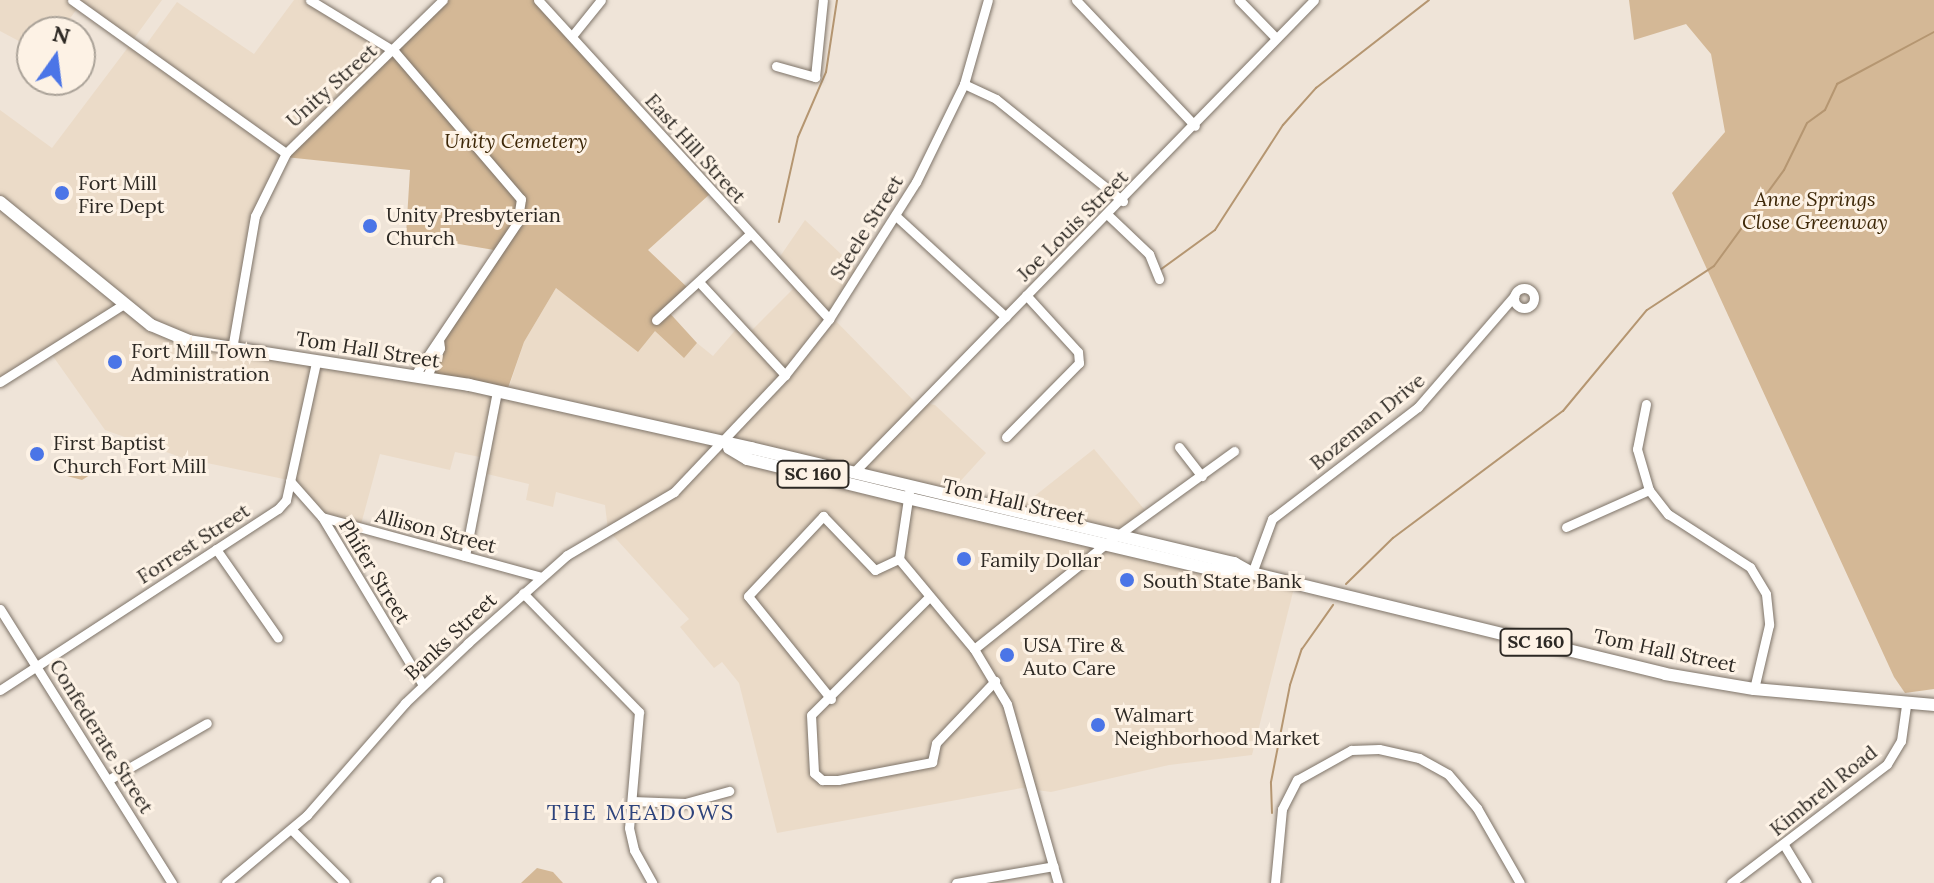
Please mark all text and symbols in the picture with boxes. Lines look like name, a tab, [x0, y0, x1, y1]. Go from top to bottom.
north arrow	[16, 16, 96, 96]
text: N	[50, 19, 73, 50]
street label: Unity Street	[281, 38, 381, 132]
street label: East Hill Street	[641, 88, 751, 208]
park label: Unity Cemetery	[444, 128, 588, 152]
street label: Joe Louis Street	[1011, 164, 1133, 286]
place label: Fort Mill Fire Dept	[78, 170, 165, 217]
street label: Steele Street	[824, 170, 908, 284]
marker: Fort Mill Fire Dept	[53, 184, 71, 202]
park label: Anne Springs Close Greenway	[1742, 186, 1888, 233]
place label: Unity Presbyterian Church	[386, 202, 561, 249]
marker: Unity Presbyterian Church	[361, 217, 379, 235]
street label: Tom Hall Street	[294, 326, 442, 372]
place label: Fort Mill Town Administration	[131, 338, 270, 385]
marker: Fort Mill Town Administration	[106, 353, 124, 371]
street label: Bozeman Drive	[1305, 367, 1429, 475]
place label: First Baptist Church Fort Mill	[53, 430, 206, 477]
marker: First Baptist Church Fort Mill	[28, 445, 46, 463]
road number: SC 160	[775, 460, 851, 488]
street label: Tom Hall Street	[941, 473, 1087, 529]
street label: Forrest Street	[132, 498, 254, 588]
street label: Allison Street	[373, 502, 499, 558]
street label: Phifer Street	[334, 514, 416, 628]
place label: Family Dollar	[980, 547, 1102, 571]
marker: Family Dollar	[955, 550, 973, 568]
place label: South State Bank	[1143, 568, 1302, 592]
marker: South State Bank	[1118, 571, 1136, 589]
street label: Banks Street	[399, 587, 501, 685]
street label: Tom Hall Street	[1591, 623, 1739, 677]
road number: SC 160	[1498, 628, 1574, 656]
place label: USA Tire & Auto Care	[1023, 632, 1124, 679]
marker: USA Tire & Auto Care	[998, 646, 1016, 664]
street label: Confederate Street	[45, 654, 159, 818]
place label: Walmart Neighborhood Market	[1114, 702, 1320, 749]
marker: Walmart Neighborhood Market	[1089, 716, 1107, 734]
street label: Kimbrell Road	[1765, 740, 1881, 840]
district label: THE MEADOWS	[547, 800, 735, 826]

